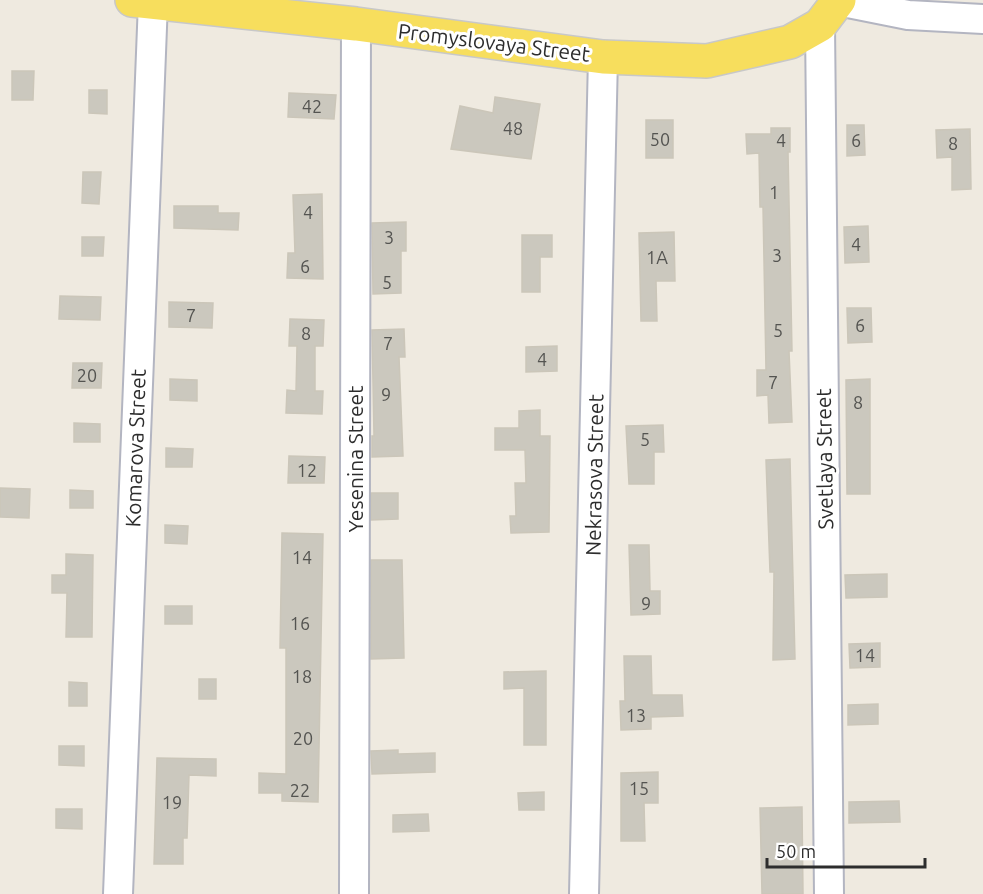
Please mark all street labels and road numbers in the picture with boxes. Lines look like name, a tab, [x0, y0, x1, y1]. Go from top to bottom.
street label: Promyslovaya Street	[397, 18, 591, 66]
street label: Komarova Street	[120, 368, 150, 528]
street label: Yesenina Street	[343, 386, 367, 532]
street label: Svetlaya Street	[811, 388, 837, 530]
street label: Nekrasova Street	[581, 394, 607, 556]

